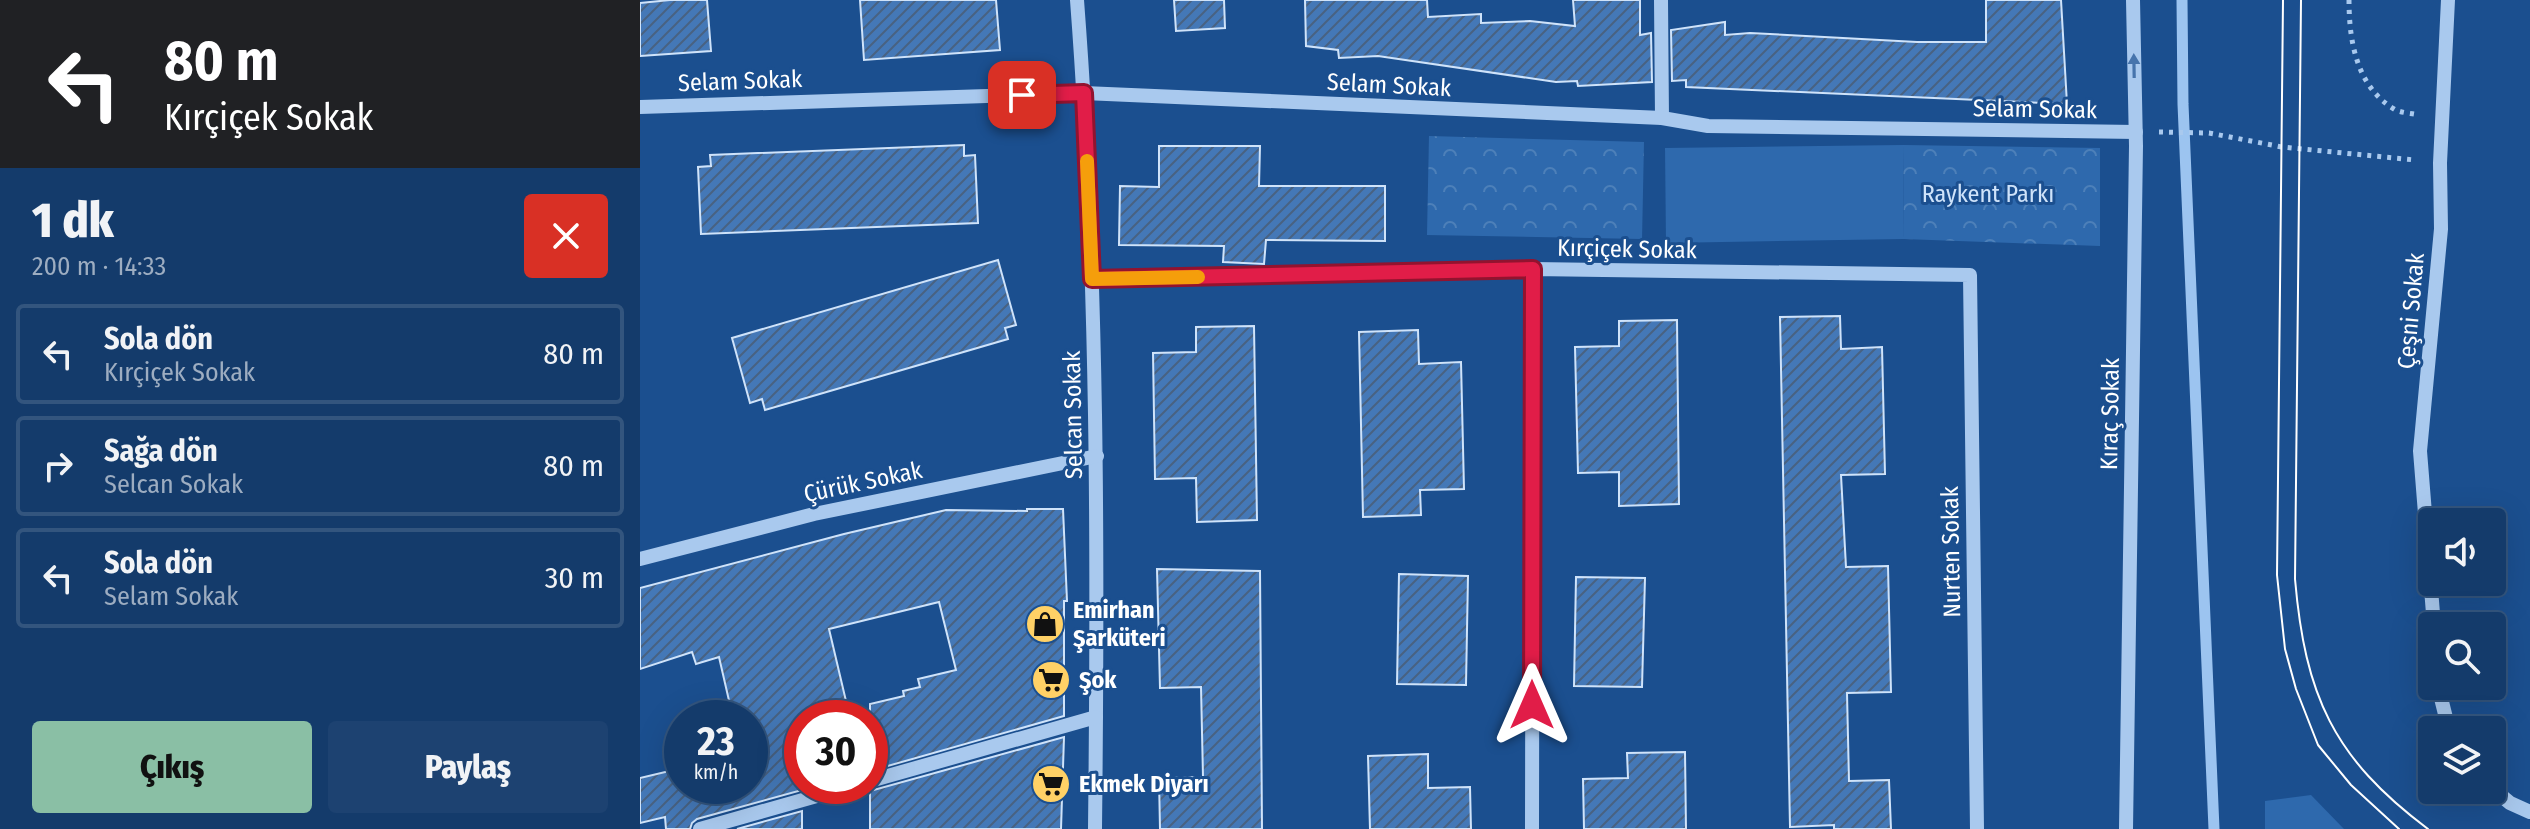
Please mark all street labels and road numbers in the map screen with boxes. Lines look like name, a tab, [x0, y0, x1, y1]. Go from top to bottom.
street label: Selam Sokak	[677, 65, 803, 97]
street label: Selam Sokak	[1326, 68, 1453, 102]
street label: Selam Sokak	[1973, 94, 2098, 124]
street label: Kırçiçek Sokak	[1557, 234, 1698, 264]
street label: Çeşni Sokak	[2392, 251, 2430, 370]
street label: Selcan Sokak	[1058, 350, 1088, 479]
street label: Kıraç Sokak	[2095, 357, 2125, 470]
street label: Çürük Sokak	[801, 456, 926, 508]
street label: Nurten Sokak	[1936, 485, 1966, 618]

